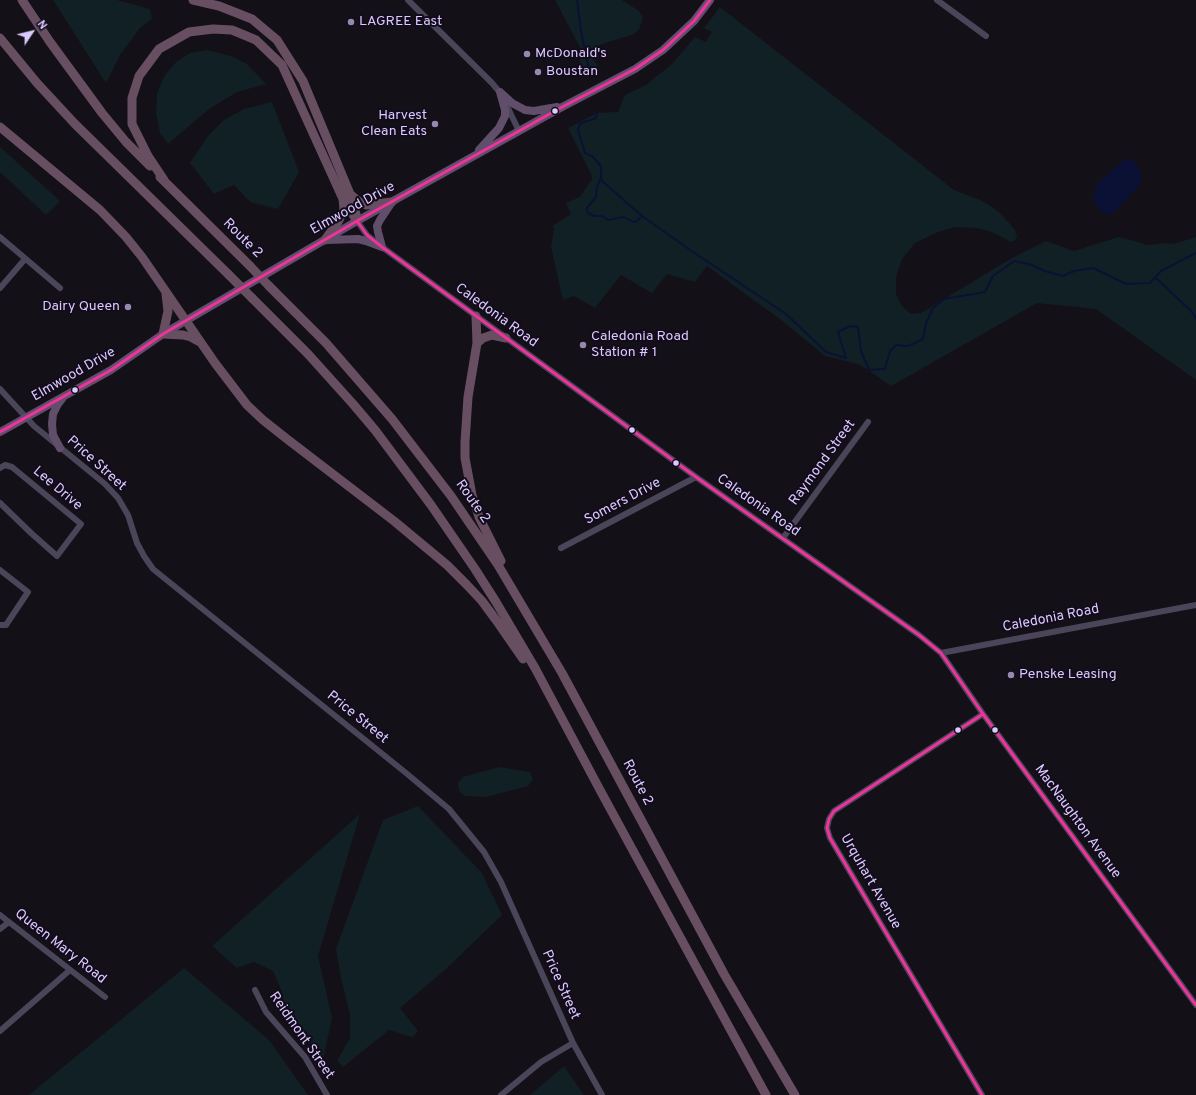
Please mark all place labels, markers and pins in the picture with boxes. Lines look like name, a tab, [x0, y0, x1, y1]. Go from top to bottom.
place label: LAGREE East	[359, 14, 442, 30]
marker: LAGREE East	[346, 17, 356, 27]
place label: McDonald's	[535, 46, 607, 62]
marker: McDonald's	[522, 49, 532, 59]
place label: Boustan	[546, 64, 598, 80]
marker: Boustan	[533, 67, 543, 77]
unlabelled marker	[550, 106, 560, 116]
place label: Harvest Clean Eats	[361, 108, 427, 140]
marker: Harvest Clean Eats	[430, 119, 440, 129]
place label: Dairy Queen	[42, 299, 120, 315]
marker: Dairy Queen	[123, 302, 133, 312]
place label: Caledonia Road Station # 1	[591, 329, 689, 362]
marker: Caledonia Road Station # 1	[578, 340, 588, 350]
unlabelled marker	[70, 385, 80, 395]
unlabelled marker	[627, 425, 637, 435]
unlabelled marker	[671, 458, 681, 468]
place label: Penske Leasing	[1019, 667, 1117, 683]
marker: Penske Leasing	[1006, 670, 1016, 680]
unlabelled marker	[953, 725, 963, 735]
unlabelled marker	[990, 725, 1000, 735]

